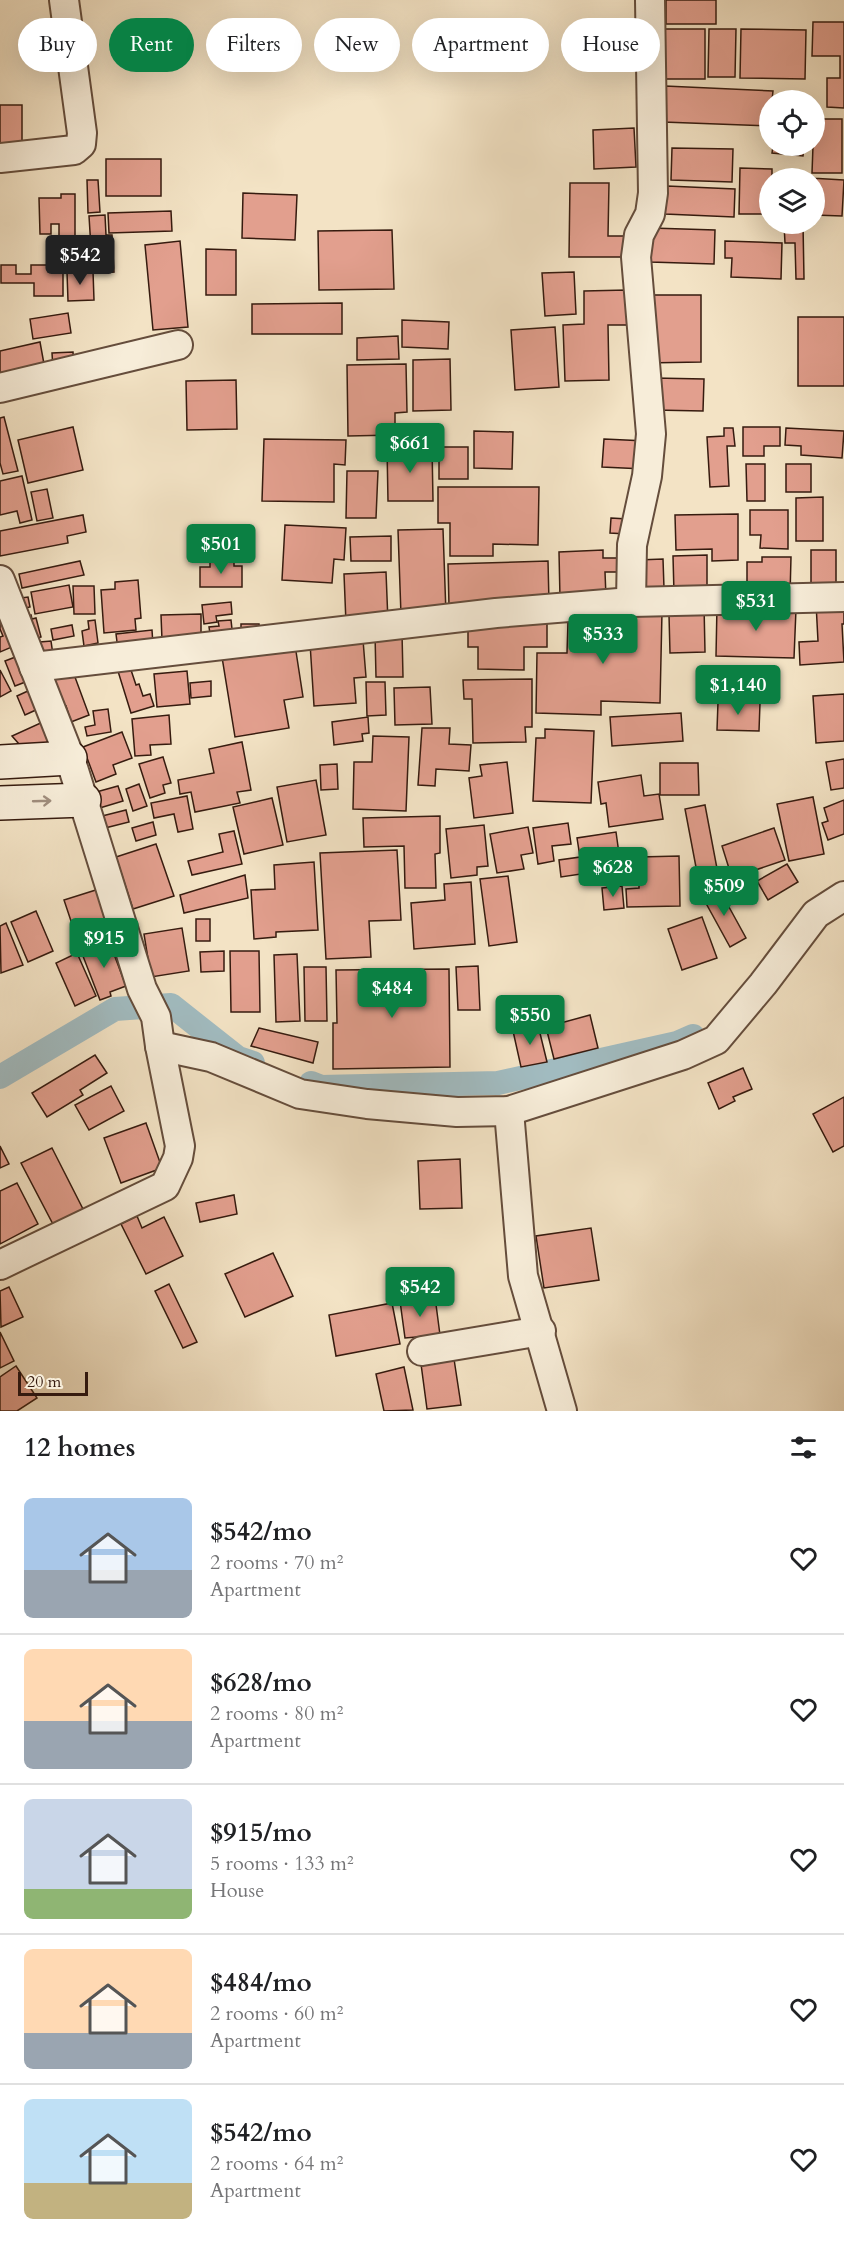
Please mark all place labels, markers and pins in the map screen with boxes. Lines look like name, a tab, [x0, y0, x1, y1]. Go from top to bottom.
pin: $542	[44, 235, 116, 286]
pin: $661	[374, 423, 446, 474]
pin: $501	[185, 524, 257, 575]
pin: $531	[720, 581, 792, 632]
pin: $533	[567, 614, 639, 665]
pin: $1,140	[689, 665, 787, 716]
pin: $628	[577, 847, 649, 898]
pin: $509	[688, 866, 760, 917]
pin: $915	[68, 918, 140, 969]
pin: $484	[356, 968, 428, 1019]
pin: $550	[494, 995, 566, 1046]
pin: $542	[384, 1267, 456, 1318]

